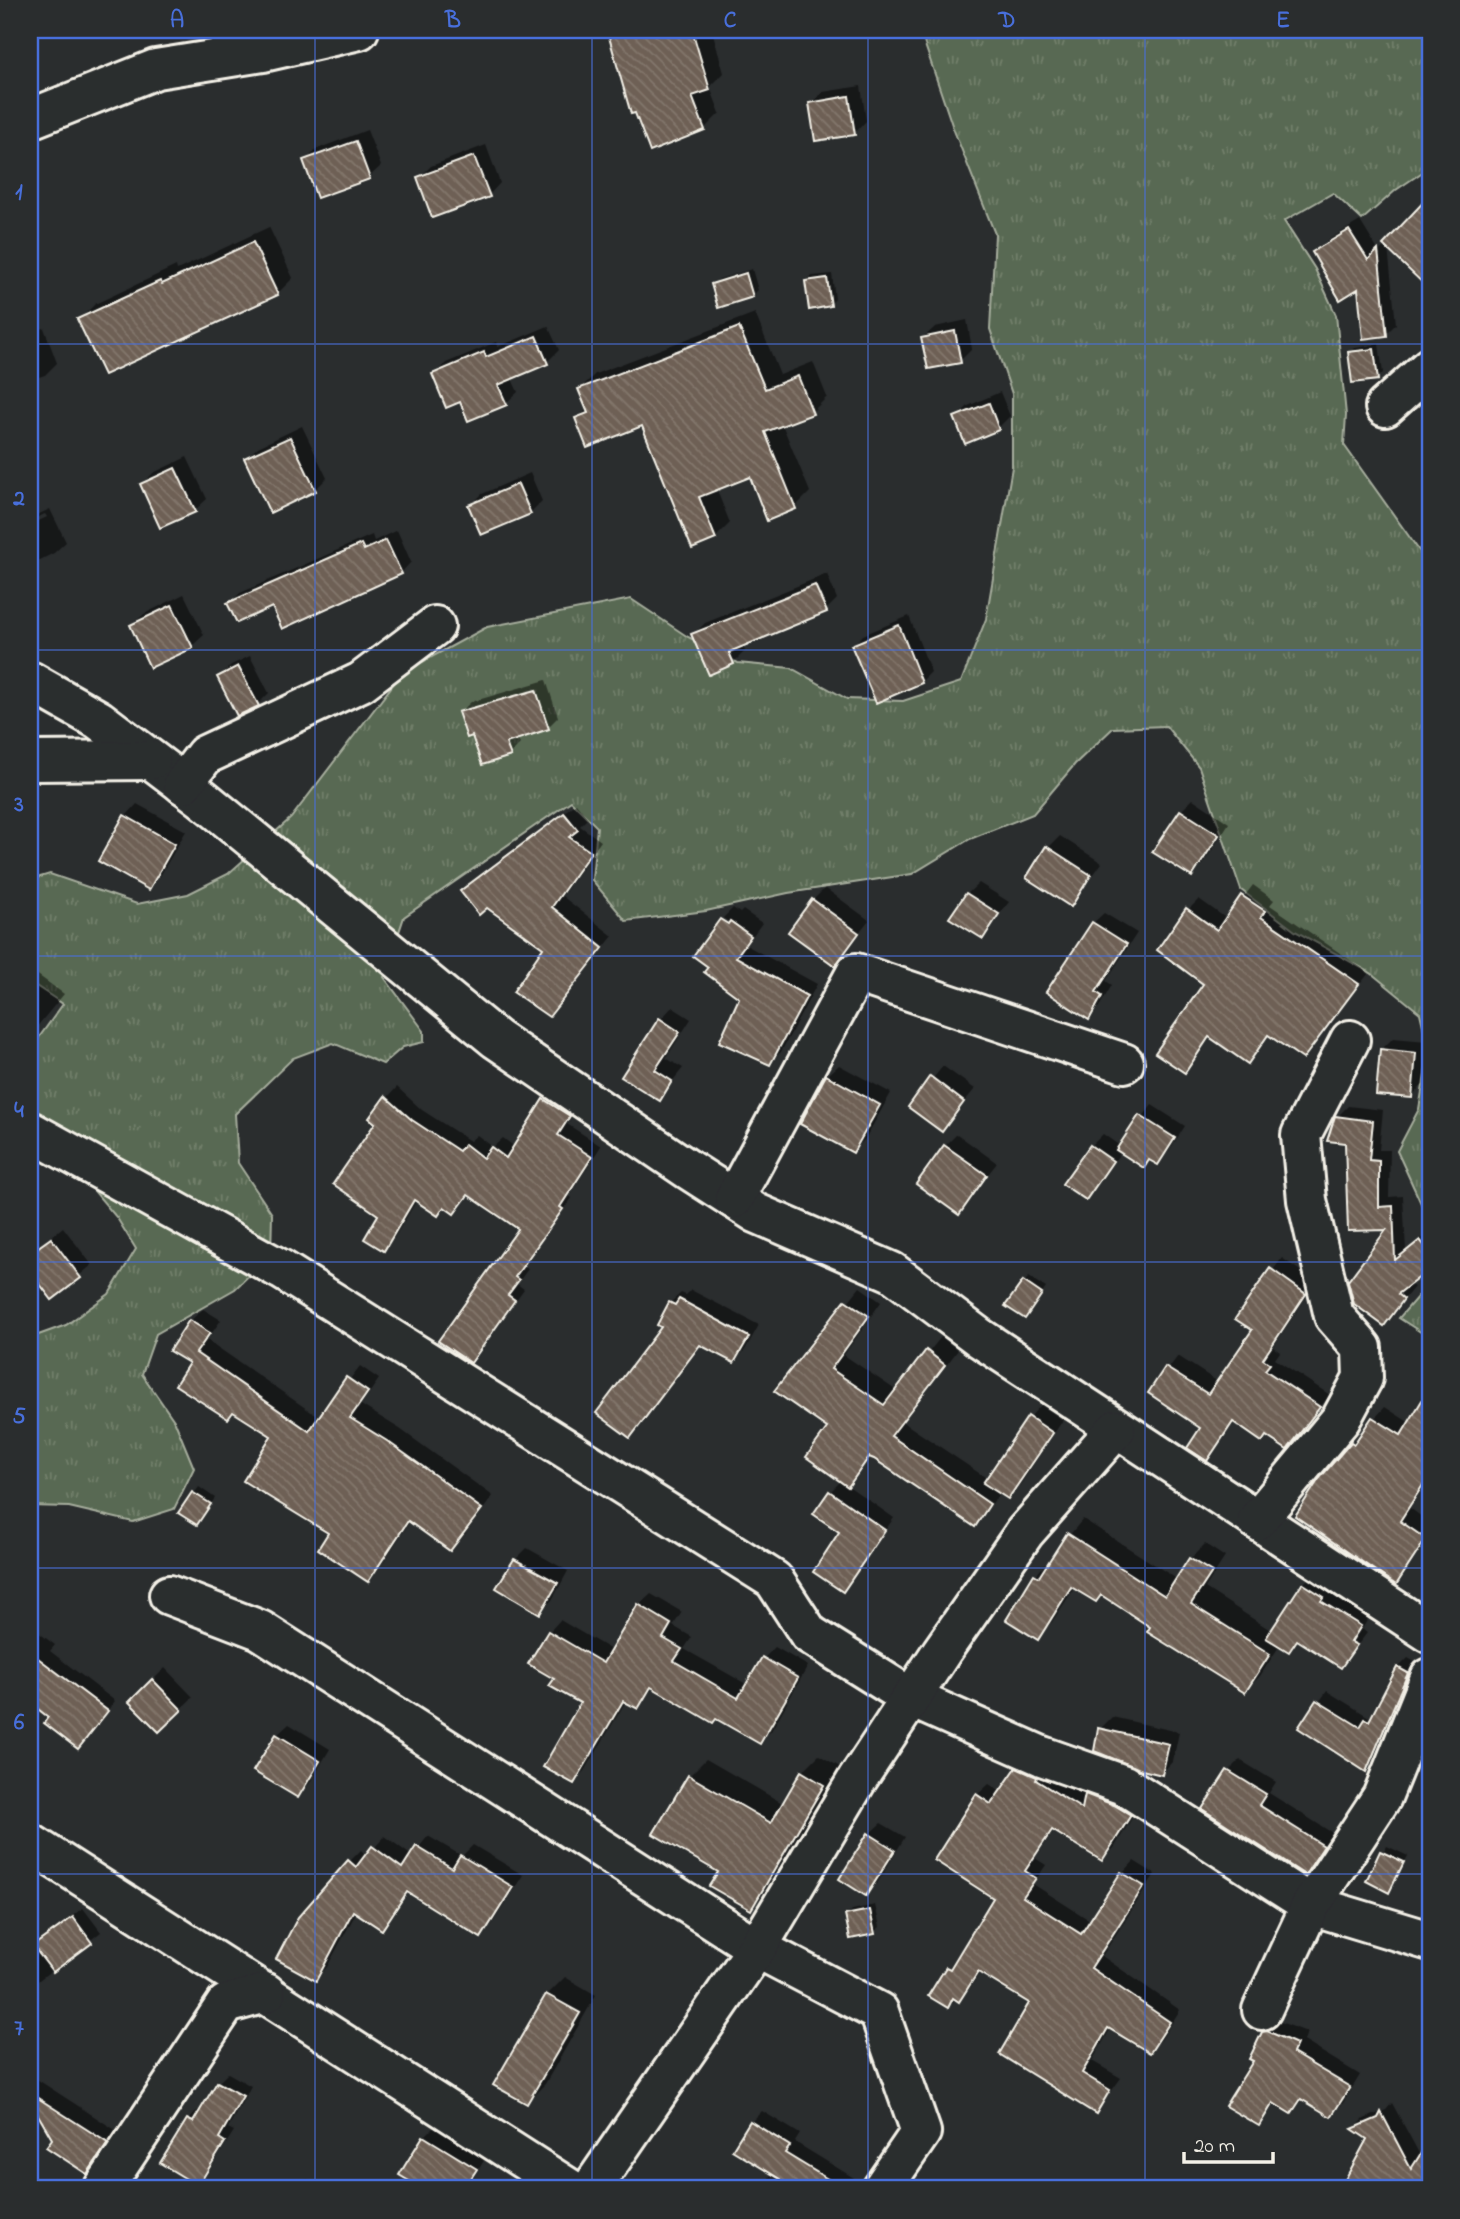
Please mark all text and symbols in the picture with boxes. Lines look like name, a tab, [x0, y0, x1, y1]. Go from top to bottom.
text: A	[170, 5, 184, 38]
text: B	[444, 5, 461, 38]
text: C	[724, 5, 737, 38]
text: D	[998, 5, 1015, 38]
text: E	[1276, 5, 1290, 38]
text: 1	[15, 177, 23, 210]
text: 2	[12, 483, 25, 516]
text: 3	[13, 789, 24, 822]
text: 4	[14, 1095, 24, 1128]
text: 5	[12, 1401, 26, 1434]
text: 6	[14, 1707, 25, 1740]
text: 7	[14, 2013, 24, 2046]
scale bar	[1184, 2121, 1273, 2165]
text: 20 m	[1194, 2132, 1235, 2162]

